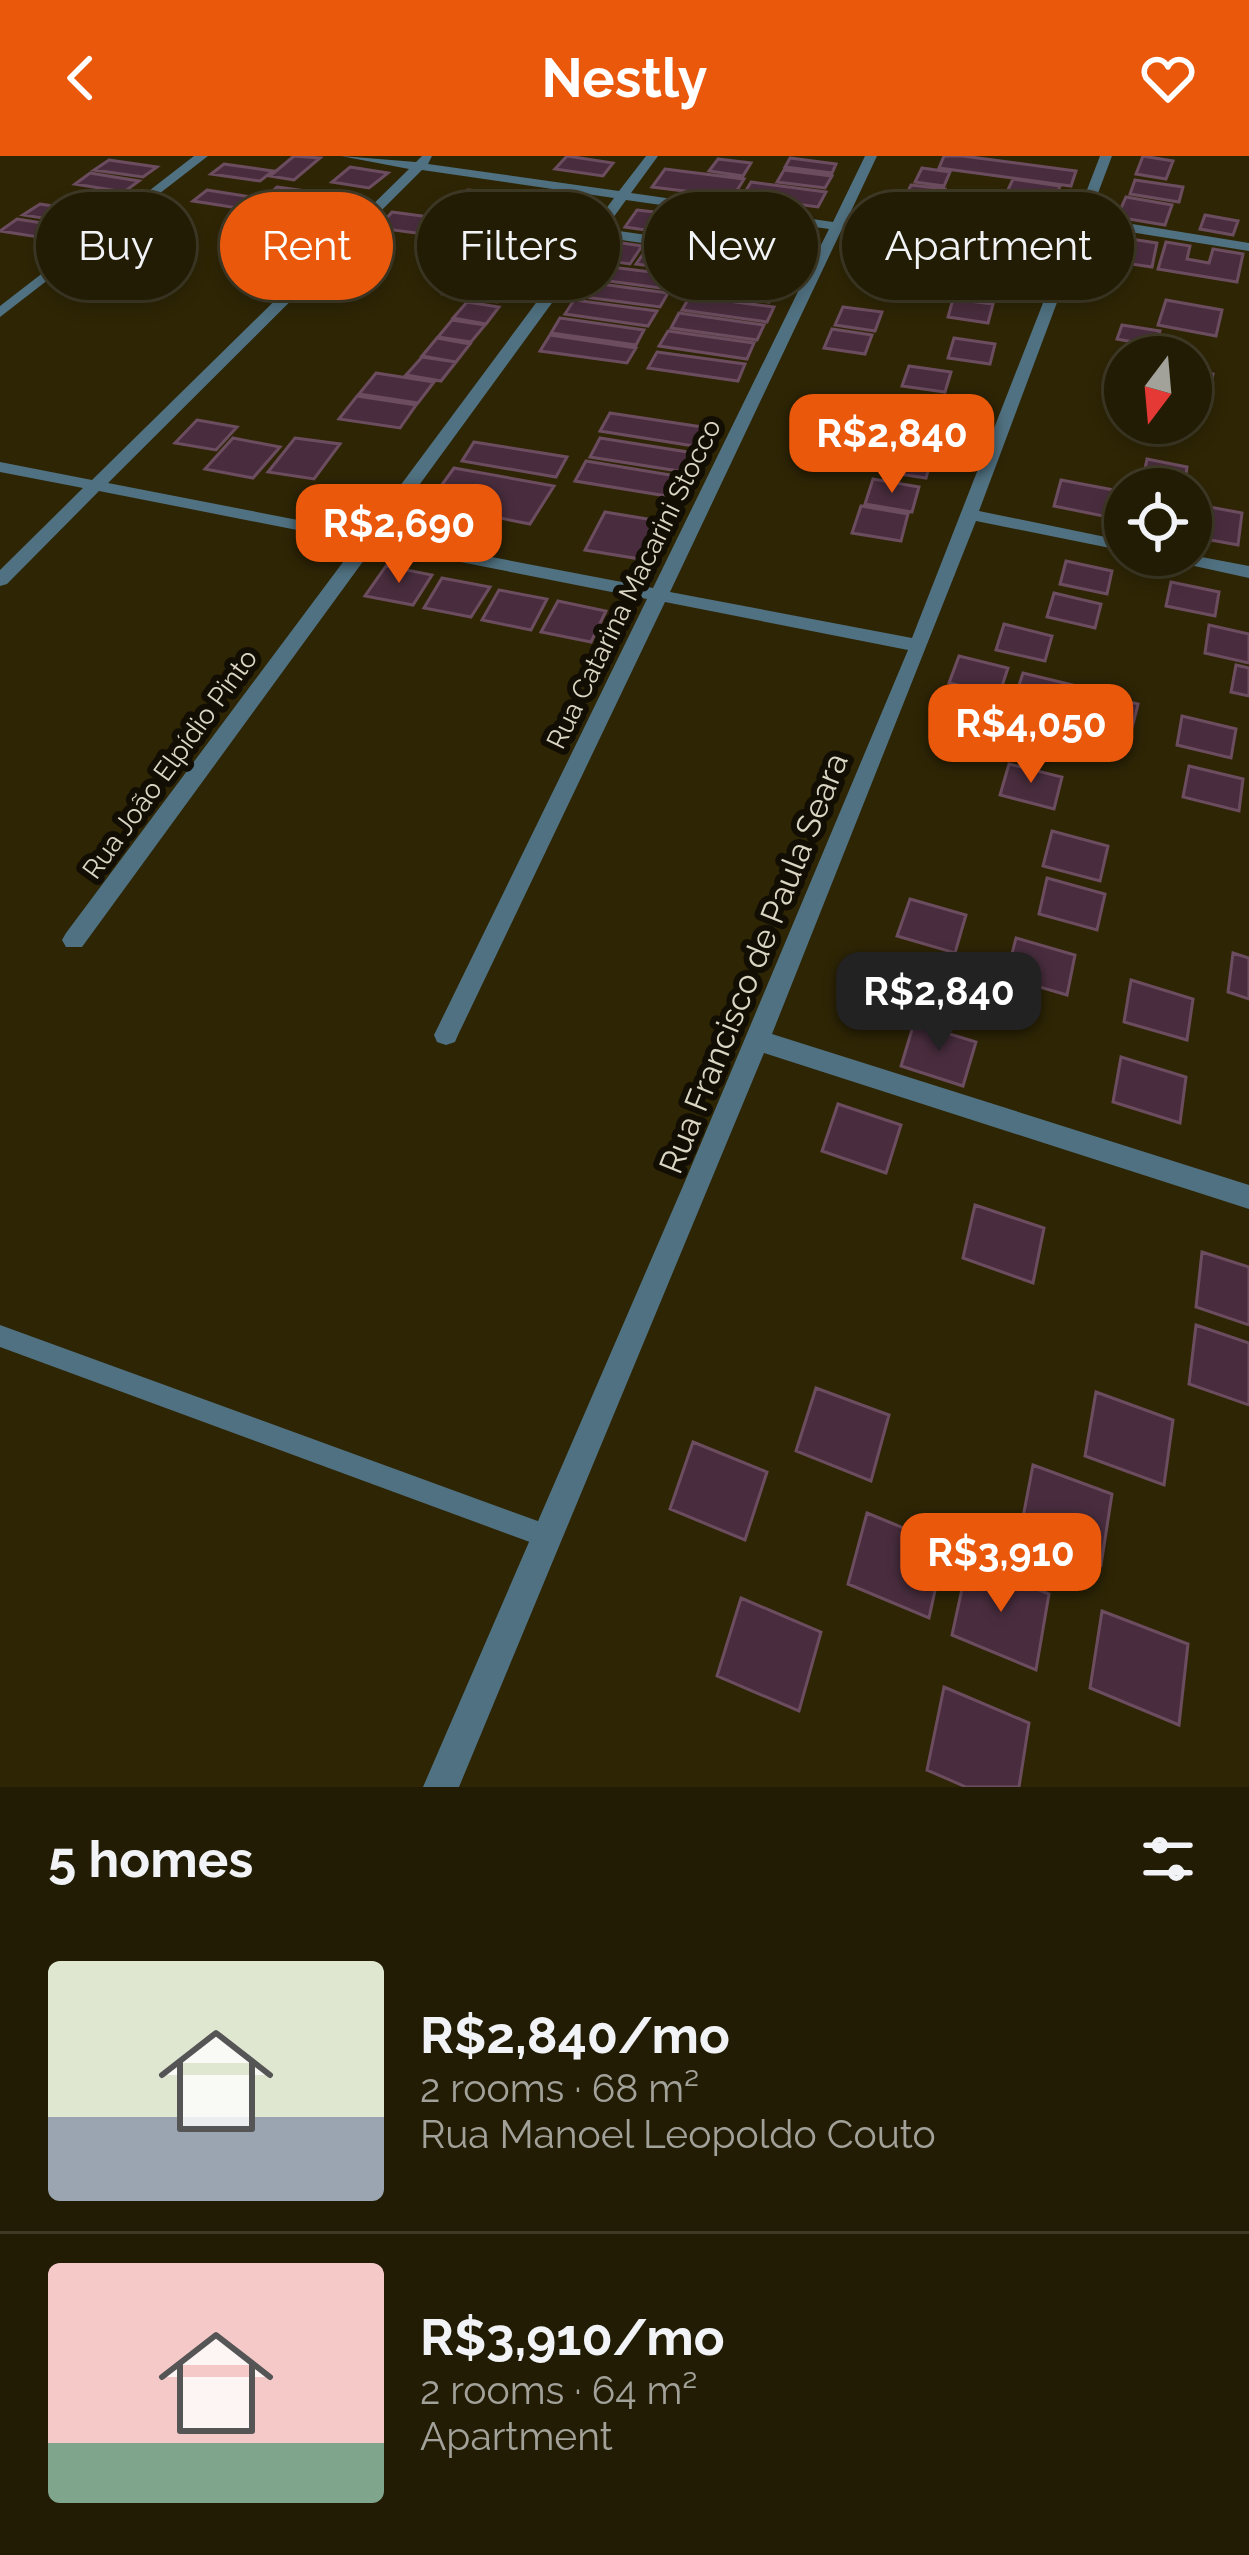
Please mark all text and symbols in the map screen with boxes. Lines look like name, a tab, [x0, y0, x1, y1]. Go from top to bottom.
icon: back	[48, 45, 114, 111]
icon: heart	[1135, 45, 1201, 111]
text: Nestly	[542, 46, 707, 110]
chip: Buy	[36, 192, 196, 300]
chip: Rent	[220, 192, 393, 300]
chip: Filters	[417, 192, 620, 300]
chip: New	[644, 192, 818, 300]
chip: Apartment	[842, 192, 1134, 300]
north arrow	[1104, 336, 1212, 444]
map controls	[1104, 336, 1212, 576]
pin: R$2,840	[781, 394, 1003, 496]
text: R$2,840	[816, 410, 968, 456]
street label: Rua Catarina Macarini Stocco	[540, 414, 727, 754]
button: locate	[1104, 468, 1212, 576]
pin: R$2,690	[288, 484, 510, 586]
text: R$2,690	[323, 500, 475, 546]
street label: Rua João Elpídio Pinto	[76, 643, 263, 884]
pin: R$4,050	[920, 684, 1142, 786]
text: R$4,050	[955, 700, 1107, 746]
street label: Rua Francisco de Paula Seara	[651, 747, 856, 1179]
pin: R$2,840	[828, 952, 1050, 1054]
text: R$2,840	[863, 968, 1015, 1014]
pin: R$3,910	[890, 1513, 1112, 1615]
text: R$3,910	[927, 1529, 1075, 1575]
icon: filters	[1135, 1826, 1201, 1892]
text: 5 homes	[48, 1829, 253, 1889]
text: R$2,840/mo	[420, 2005, 730, 2065]
icon: home	[144, 2009, 288, 2153]
text: 2 rooms · 68 m²	[420, 2065, 699, 2111]
text: Rua Manoel Leopoldo Couto	[420, 2111, 936, 2157]
text: R$3,910/mo	[420, 2307, 725, 2367]
icon: home	[144, 2311, 288, 2455]
text: 2 rooms · 64 m²	[420, 2367, 697, 2413]
text: Apartment	[420, 2413, 613, 2459]

